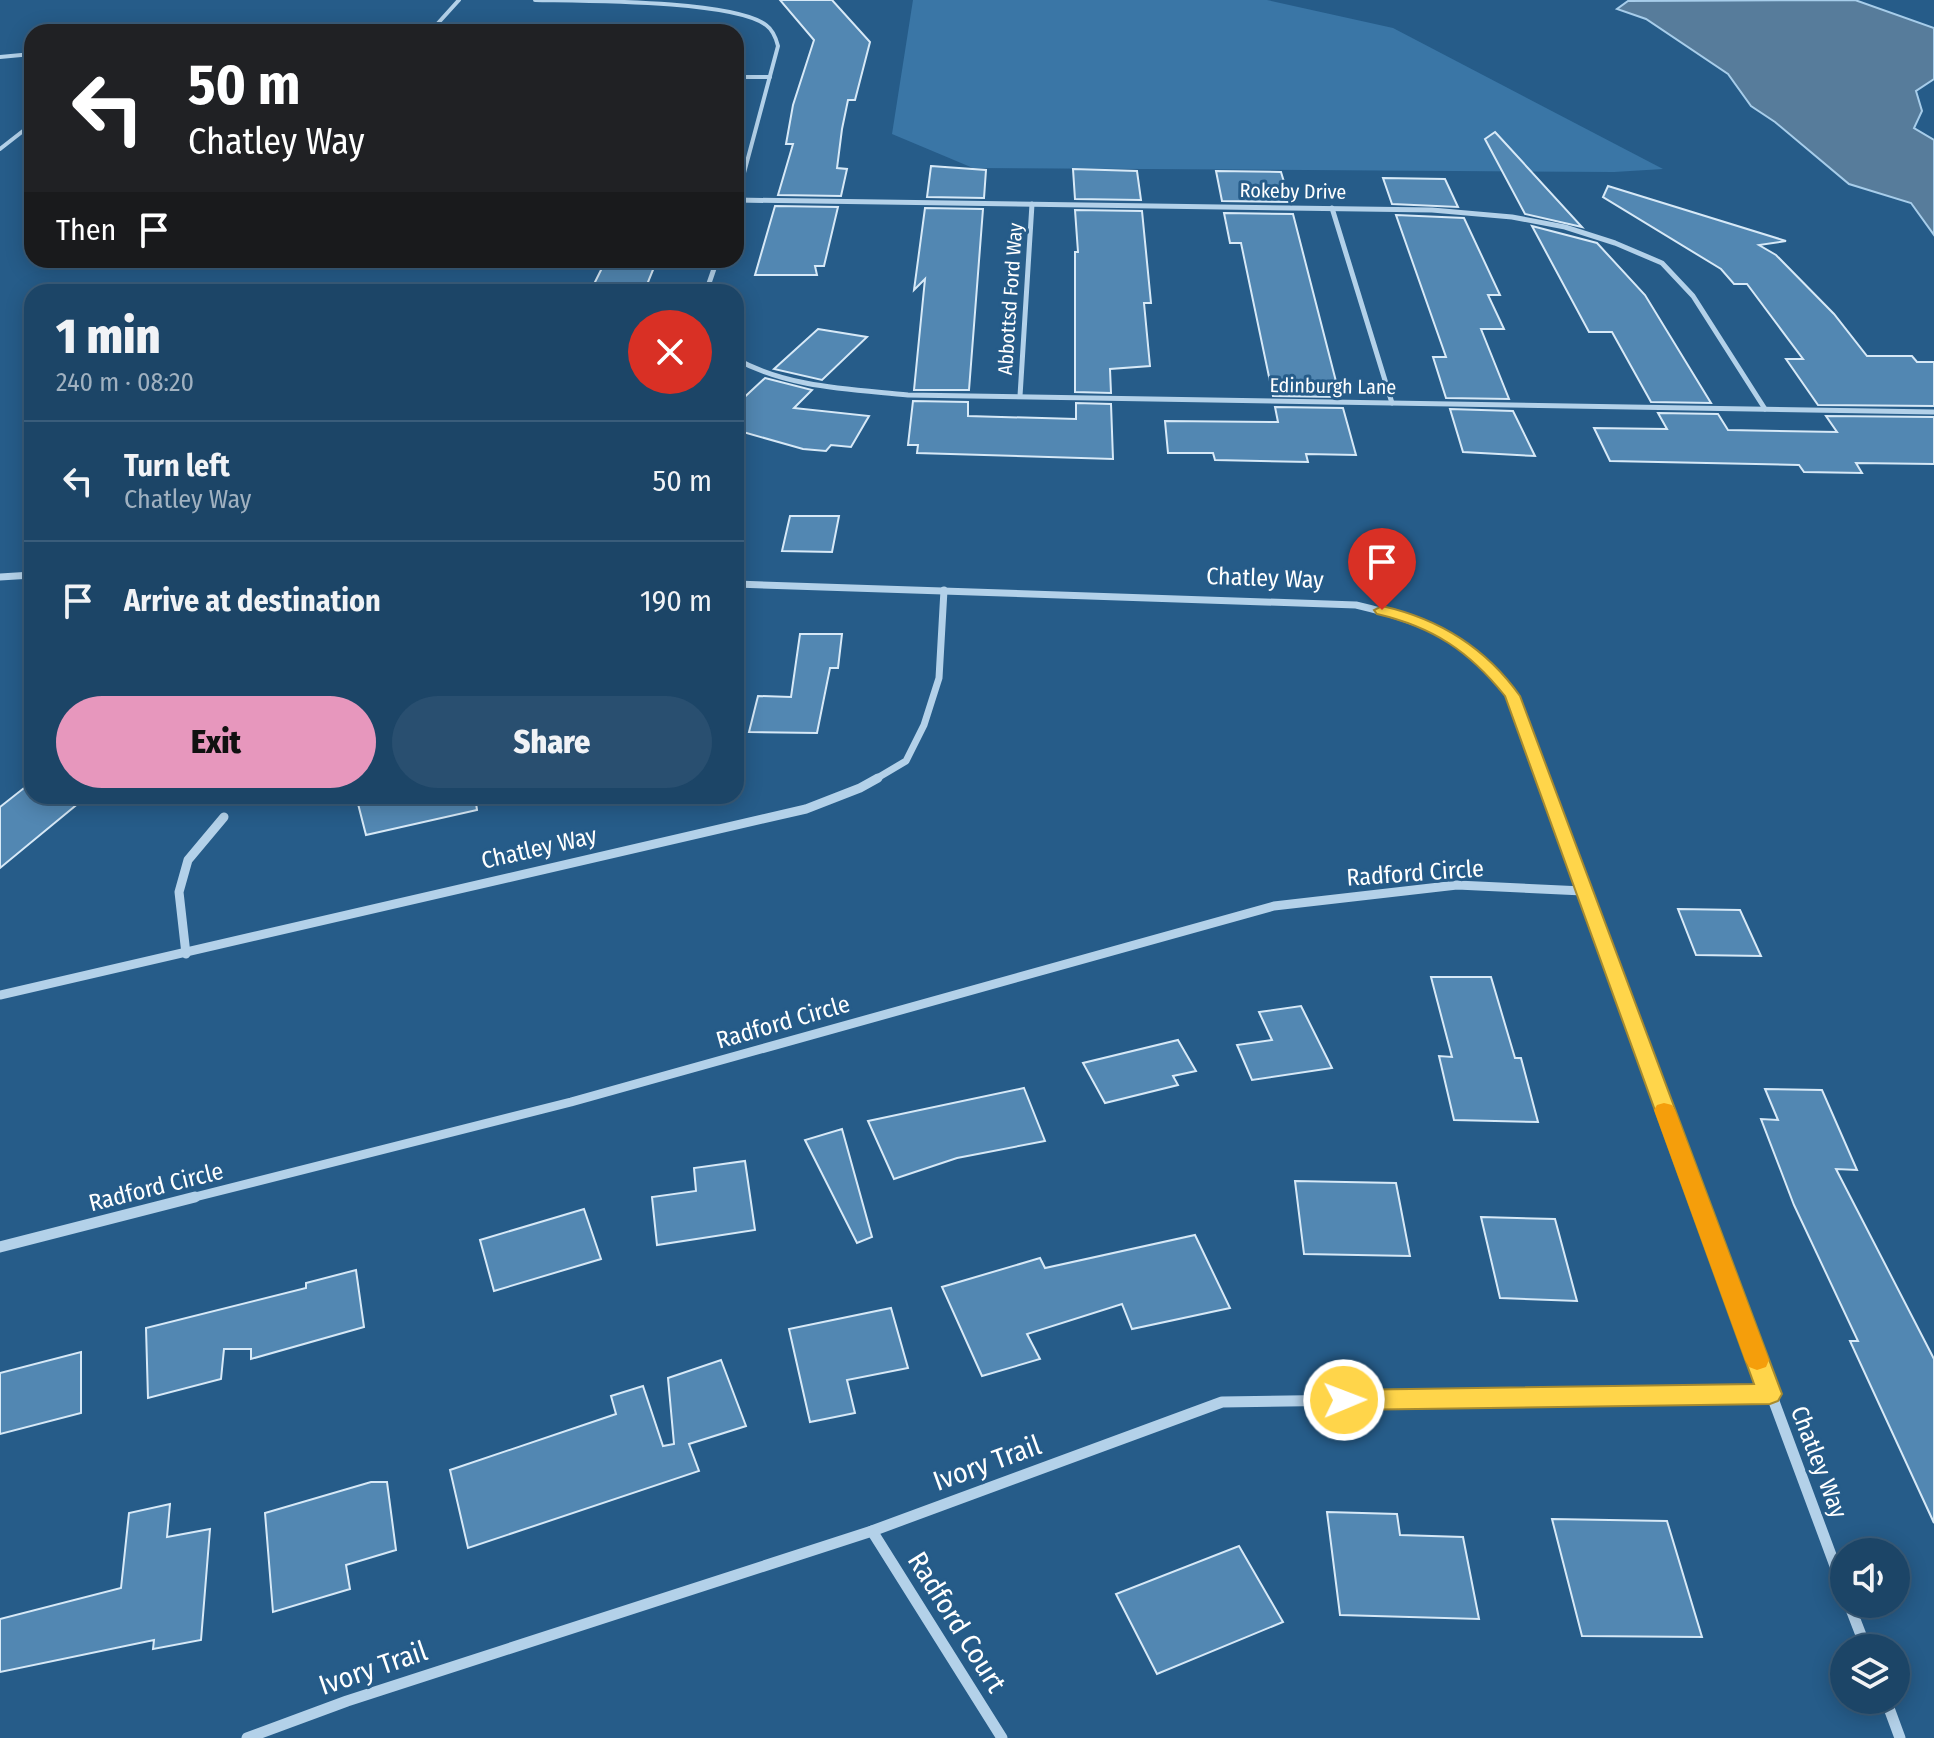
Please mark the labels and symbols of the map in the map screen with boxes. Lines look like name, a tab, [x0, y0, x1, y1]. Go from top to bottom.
street label: Rokeby Drive	[1239, 178, 1347, 204]
street label: Abbottsd Ford Way	[993, 222, 1027, 376]
street label: Edinburgh Lane	[1269, 373, 1397, 399]
pin	[1348, 528, 1416, 610]
street label: Chatley Way	[1206, 562, 1325, 594]
street label: Chatley Way	[479, 821, 600, 875]
street label: Radford Circle	[1345, 854, 1485, 892]
street label: Radford Circle	[713, 990, 853, 1054]
street label: Radford Circle	[86, 1157, 226, 1217]
position arrow	[1302, 1358, 1386, 1442]
street label: Chatley Way	[1785, 1402, 1853, 1522]
street label: Ivory Trail	[929, 1428, 1045, 1498]
street label: Radford Court	[901, 1546, 1014, 1699]
street label: Ivory Trail	[314, 1634, 432, 1702]

